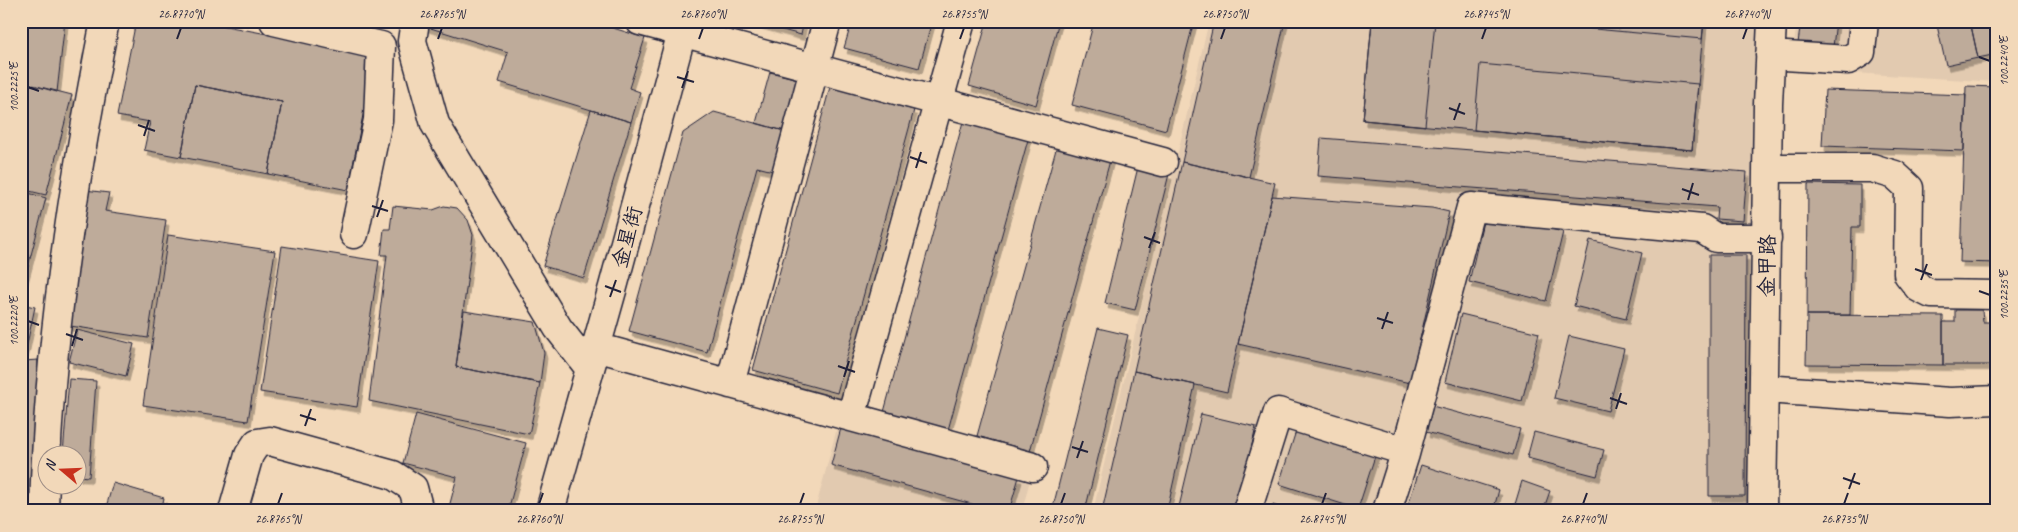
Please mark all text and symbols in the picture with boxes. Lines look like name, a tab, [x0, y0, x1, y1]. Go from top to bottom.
text: 26.8770°N	[158, 6, 205, 22]
text: 26.8765°N	[419, 6, 466, 22]
text: 26.8760°N	[680, 6, 727, 22]
text: 26.8755°N	[941, 6, 988, 22]
text: 26.8750°N	[1202, 6, 1249, 22]
text: 26.8745°N	[1463, 6, 1510, 22]
text: 26.8740°N	[1724, 6, 1771, 22]
text: 100.2240°E	[1996, 34, 2012, 86]
text: 100.2225°E	[6, 60, 22, 112]
street label: 金星街	[606, 203, 648, 271]
street label: 金甲路	[1753, 234, 1781, 298]
text: 100.2235°E	[1996, 268, 2012, 320]
text: 100.2220°E	[6, 294, 22, 346]
north arrow	[38, 444, 88, 494]
text: N	[41, 457, 60, 473]
text: 26.8765°N	[255, 511, 302, 527]
text: 26.8760°N	[516, 511, 563, 527]
text: 26.8755°N	[777, 511, 824, 527]
text: 26.8750°N	[1038, 511, 1085, 527]
text: 26.8745°N	[1299, 511, 1346, 527]
text: 26.8740°N	[1560, 511, 1607, 527]
text: 26.8735°N	[1821, 511, 1868, 527]

